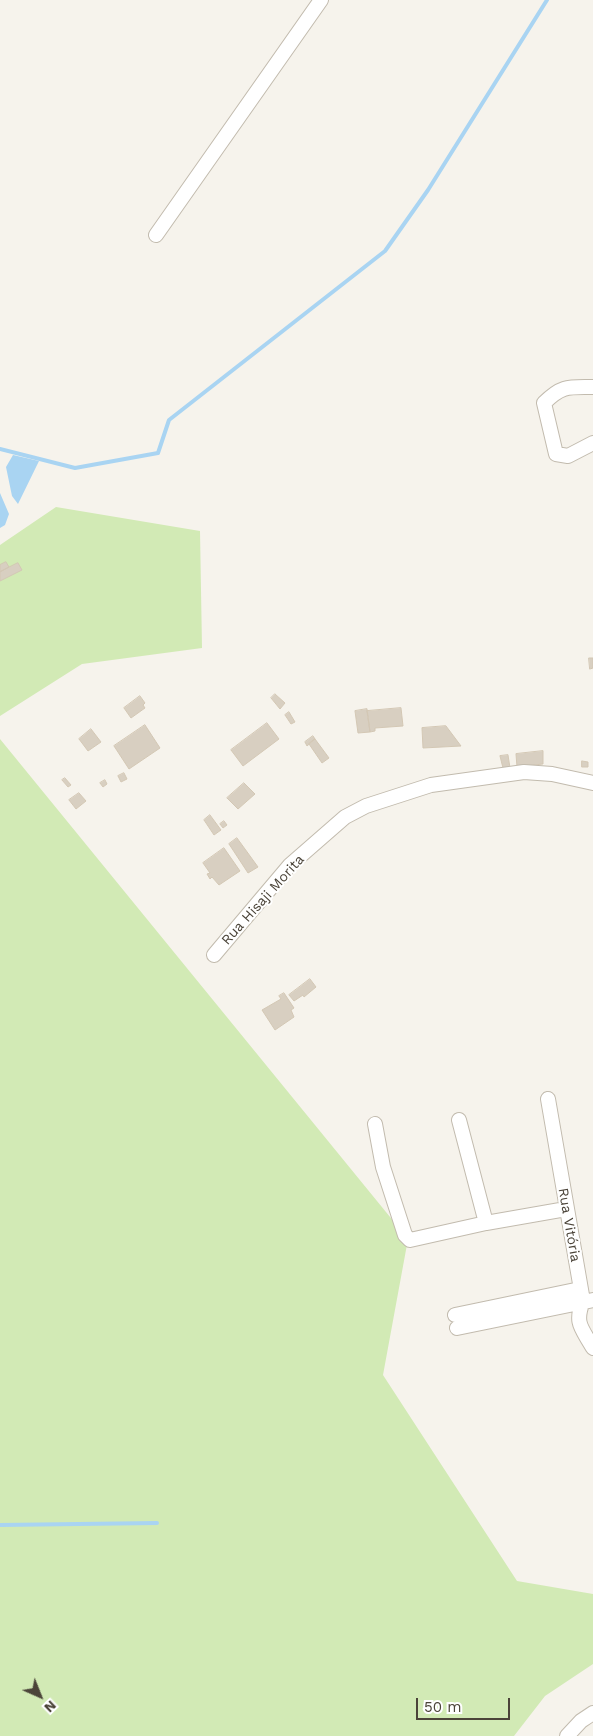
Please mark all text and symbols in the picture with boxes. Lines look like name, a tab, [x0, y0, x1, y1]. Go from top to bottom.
street label: Rua Hisaji Morita	[218, 851, 308, 949]
street label: Rua Vitória	[554, 1187, 584, 1263]
north arrow	[15, 1671, 65, 1721]
scale bar	[418, 1688, 512, 1720]
text: N	[41, 1697, 60, 1716]
text: 50 m	[424, 1698, 461, 1716]

